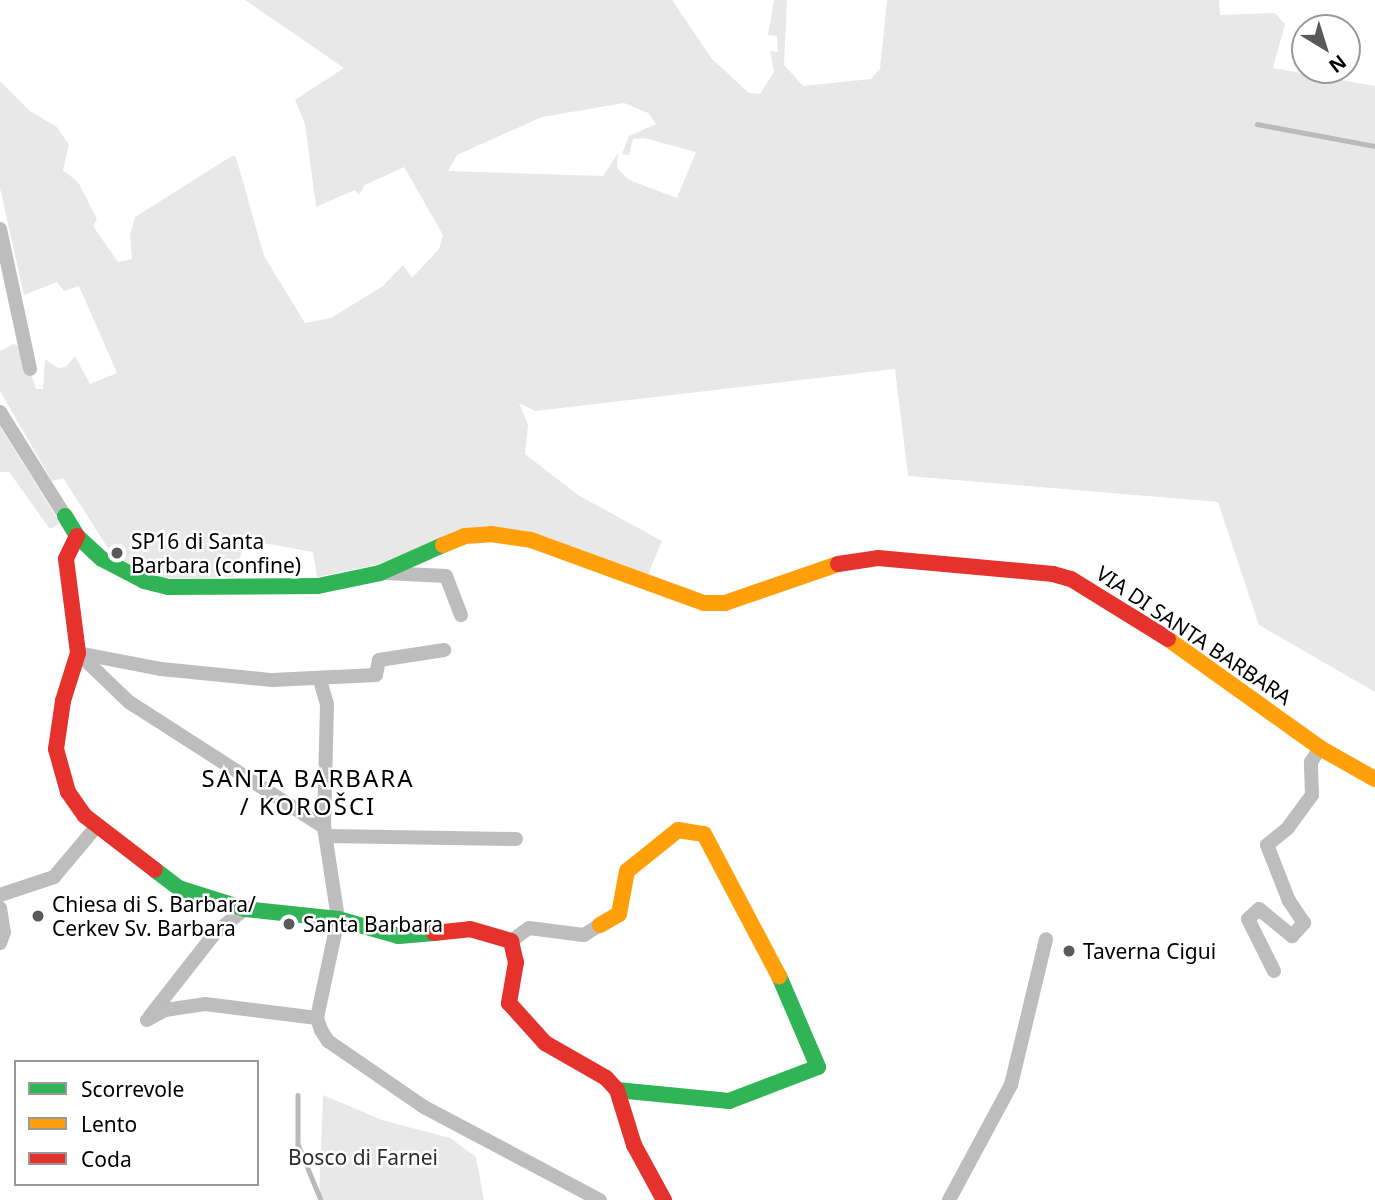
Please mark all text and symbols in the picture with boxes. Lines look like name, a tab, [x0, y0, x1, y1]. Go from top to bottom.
north arrow	[1291, 14, 1361, 84]
text: N	[1324, 49, 1352, 79]
place label: SP16 di Santa Barbara (confine)	[131, 528, 301, 578]
marker: SP16 di Santa Barbara (confine)	[109, 545, 125, 561]
street label: VIA DI SANTA BARBARA	[1092, 560, 1296, 710]
district label: SANTA BARBARA / KOROŠCI	[203, 764, 413, 820]
place label: Chiesa di S. Barbara/ Cerkev Sv. Barbara	[52, 891, 256, 941]
marker: Chiesa di S. Barbara/ Cerkev Sv. Barbara	[30, 908, 46, 924]
place label: Santa Barbara	[303, 911, 443, 937]
marker: Santa Barbara	[281, 916, 297, 932]
place label: Taverna Cigui	[1083, 938, 1216, 964]
marker: Taverna Cigui	[1061, 943, 1077, 959]
legend	[14, 1060, 259, 1186]
text: Scorrevole	[81, 1075, 184, 1103]
text: Lento	[81, 1110, 137, 1138]
park label: Bosco di Farnei	[288, 1144, 438, 1170]
text: Coda	[81, 1145, 132, 1173]

